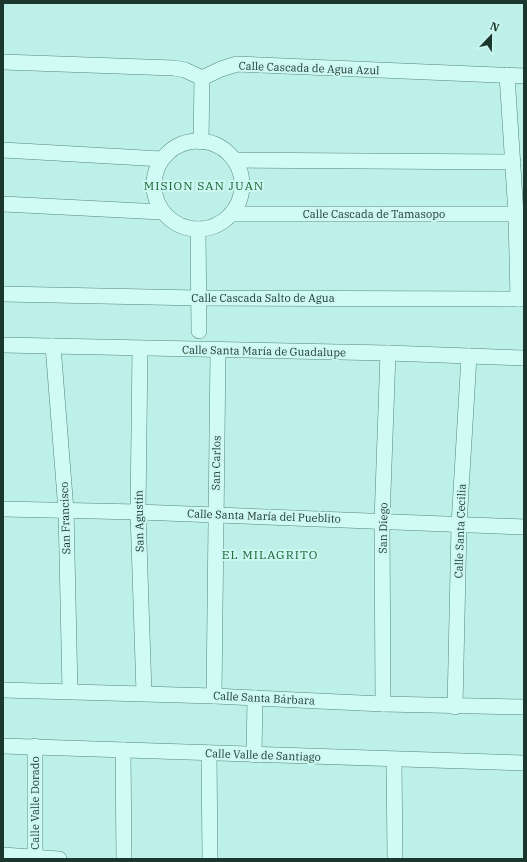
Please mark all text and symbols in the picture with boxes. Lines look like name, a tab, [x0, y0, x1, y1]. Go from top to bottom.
north arrow	[471, 16, 511, 56]
text: N	[488, 19, 502, 35]
street label: Calle Cascada de Agua Azul	[238, 59, 380, 77]
district label: MISION SAN JUAN	[144, 178, 264, 193]
street label: Calle Cascada de Tamasopo	[303, 207, 445, 221]
street label: Calle Cascada Salto de Agua	[191, 291, 335, 305]
street label: Calle Santa María de Guadalupe	[182, 343, 346, 359]
street label: San Carlos	[209, 435, 223, 491]
street label: San Francisco	[57, 481, 73, 555]
street label: Calle Santa Cecilia	[451, 483, 469, 579]
street label: San Agustín	[131, 490, 147, 552]
street label: San Diego	[376, 502, 390, 554]
street label: Calle Santa María del Pueblito	[187, 506, 341, 526]
district label: EL MILAGRITO	[222, 547, 318, 562]
street label: Calle Santa Bárbara	[213, 688, 315, 708]
street label: Calle Valle de Santiago	[205, 746, 321, 764]
street label: Calle Valle Dorado	[28, 756, 42, 850]

